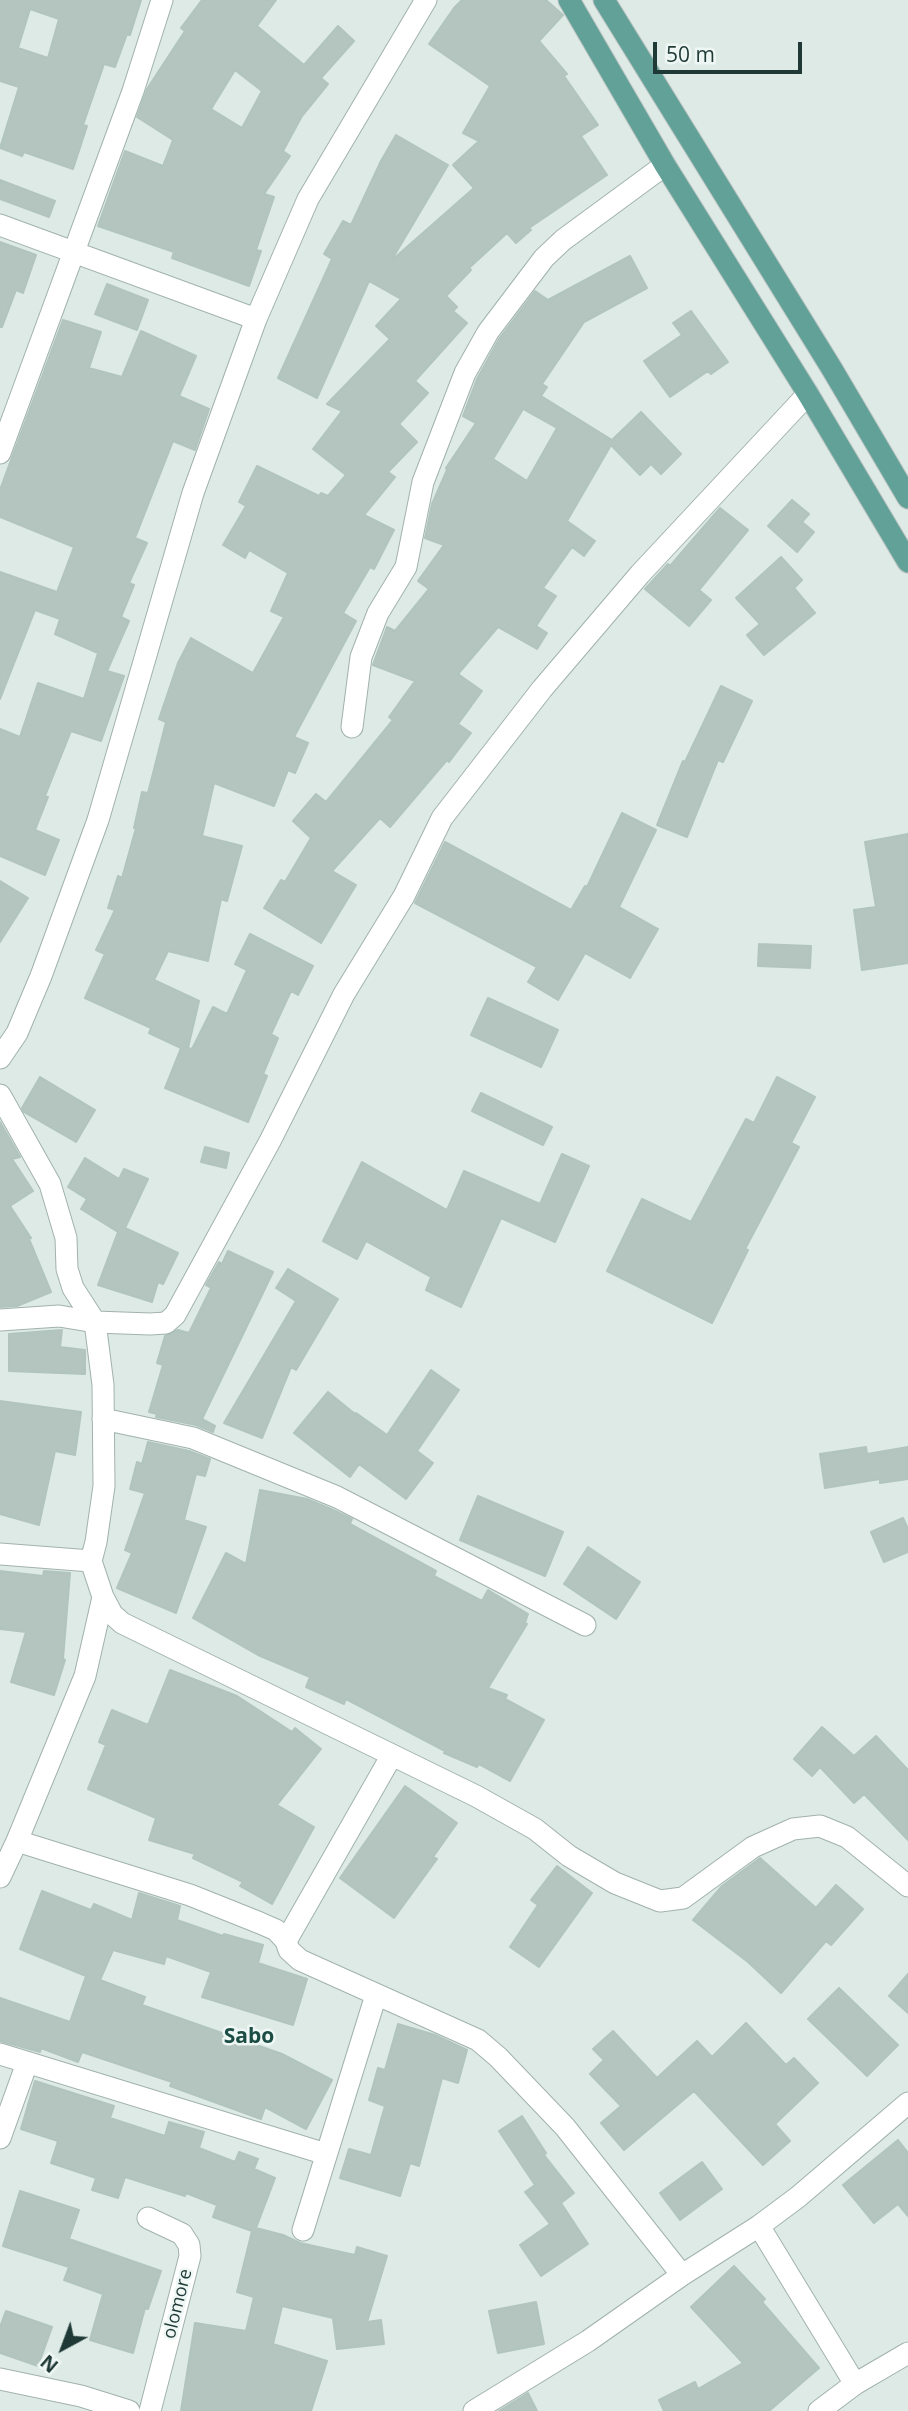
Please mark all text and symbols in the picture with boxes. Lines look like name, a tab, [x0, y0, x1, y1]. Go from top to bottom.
scale bar	[656, 28, 805, 72]
text: 50 m	[666, 40, 715, 68]
district label: Sabo	[224, 2024, 274, 2050]
street label: olomore	[159, 2267, 197, 2341]
north arrow	[28, 2313, 98, 2383]
text: N	[35, 2349, 64, 2379]

